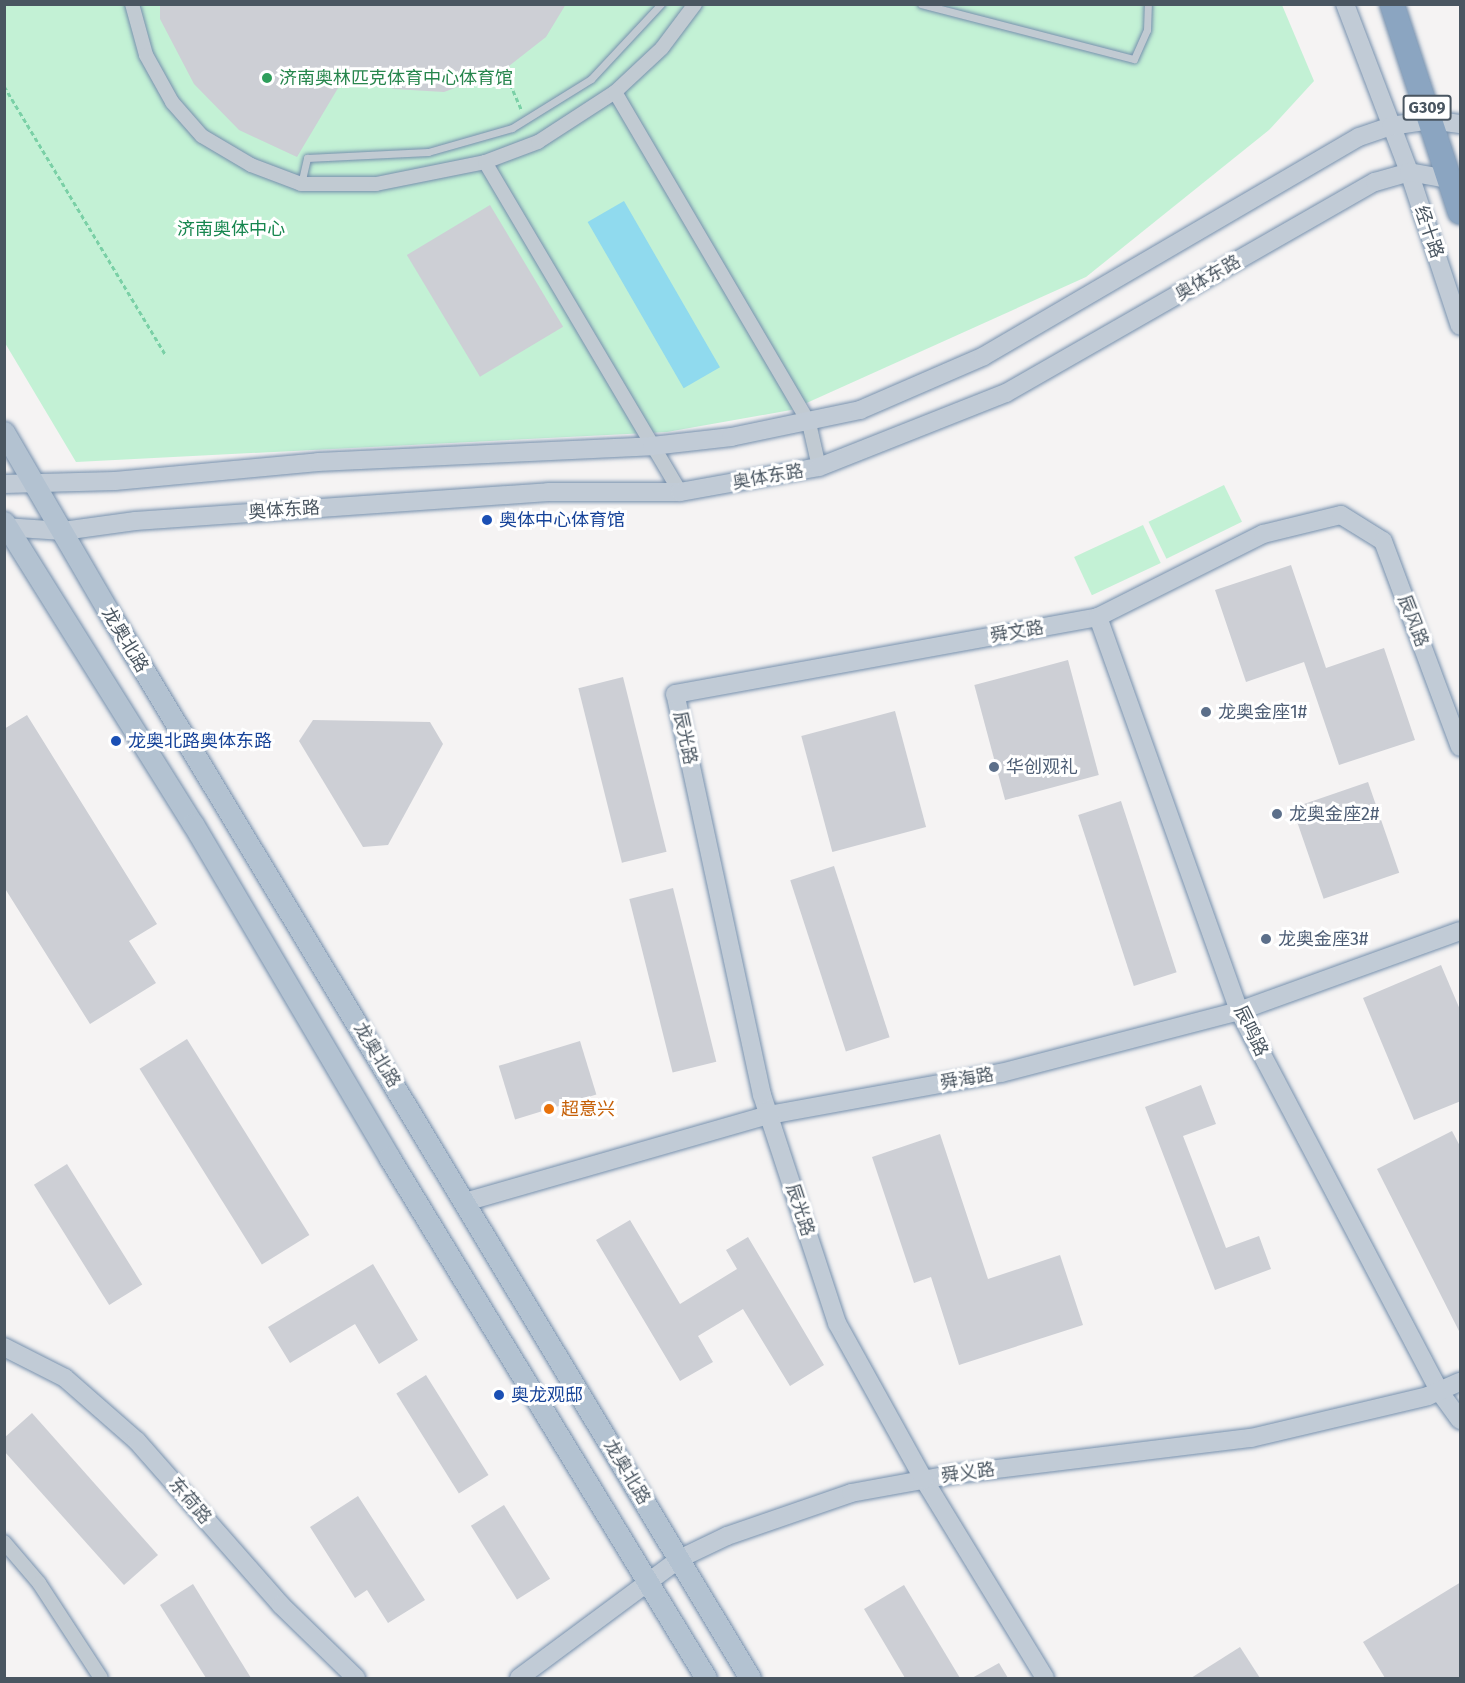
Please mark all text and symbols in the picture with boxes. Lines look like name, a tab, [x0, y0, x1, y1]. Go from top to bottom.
place label: 济南奥林匹克体育中心体育馆	[279, 67, 513, 89]
marker: 济南奥林匹克体育中心体育馆	[260, 71, 274, 85]
road number: G309	[1402, 95, 1452, 121]
street label: 经十路	[1410, 203, 1448, 261]
park label: 济南奥体中心	[177, 218, 285, 240]
street label: 奥体东路	[1171, 251, 1245, 305]
street label: 奥体东路	[731, 460, 805, 494]
street label: 奥体东路	[247, 497, 321, 523]
place label: 奥体中心体育馆	[499, 509, 625, 531]
marker: 奥体中心体育馆	[480, 513, 494, 527]
street label: 辰风路	[1393, 592, 1433, 650]
street label: 龙奥北路	[97, 604, 153, 676]
street label: 舜文路	[989, 617, 1045, 647]
place label: 龙奥金座1#	[1218, 701, 1307, 723]
marker: 龙奥金座1#	[1199, 705, 1213, 719]
street label: 辰光路	[669, 709, 701, 767]
place label: 龙奥北路奥体东路	[128, 730, 272, 752]
marker: 龙奥北路奥体东路	[109, 734, 123, 748]
place label: 华创观礼	[1006, 756, 1078, 778]
marker: 华创观礼	[987, 760, 1001, 774]
place label: 龙奥金座2#	[1289, 803, 1379, 825]
marker: 龙奥金座2#	[1270, 807, 1284, 821]
place label: 龙奥金座3#	[1278, 928, 1368, 950]
marker: 龙奥金座3#	[1259, 932, 1273, 946]
street label: 辰鸣路	[1229, 1002, 1273, 1060]
street label: 龙奥北路	[349, 1019, 405, 1091]
street label: 舜海路	[939, 1064, 995, 1094]
place label: 超意兴	[561, 1098, 615, 1120]
marker: 超意兴	[542, 1102, 556, 1116]
street label: 辰光路	[781, 1181, 819, 1239]
place label: 奥龙观邸	[511, 1384, 583, 1406]
marker: 奥龙观邸	[492, 1388, 506, 1402]
street label: 龙奥北路	[599, 1436, 655, 1508]
street label: 舜义路	[940, 1459, 996, 1487]
street label: 东荷路	[164, 1474, 216, 1528]

